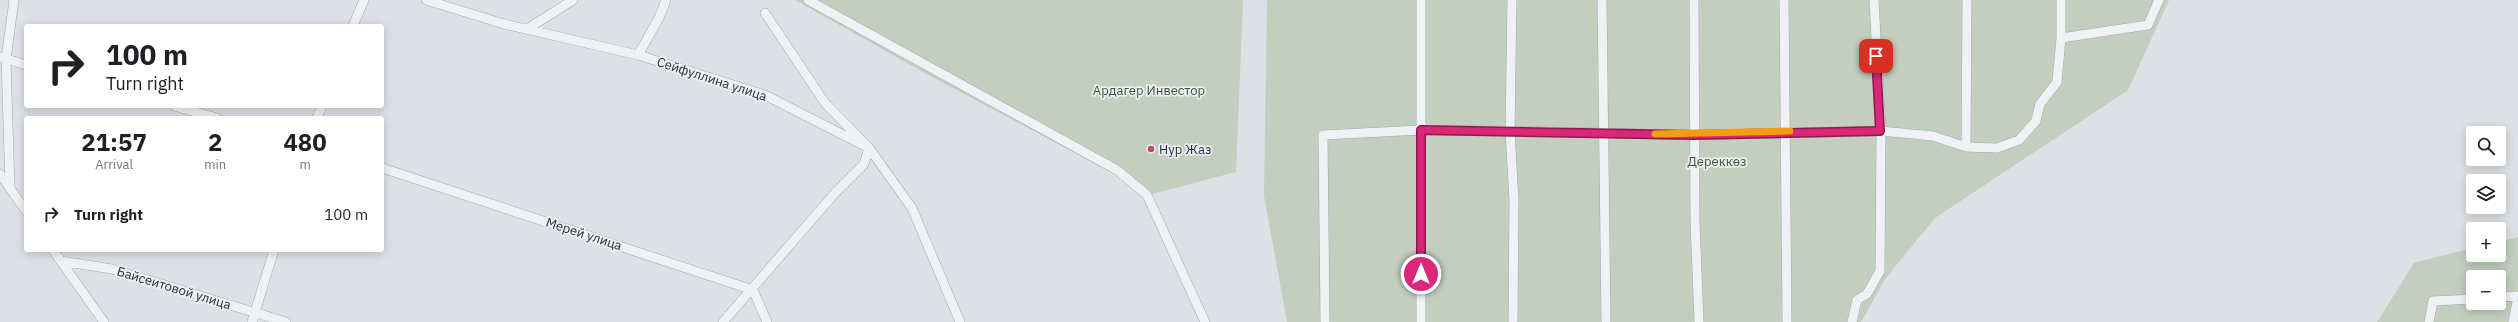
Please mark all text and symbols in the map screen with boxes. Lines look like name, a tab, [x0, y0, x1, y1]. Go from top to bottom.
text: 100 m	[106, 36, 188, 73]
pin	[1859, 39, 1893, 73]
icon: right	[40, 40, 92, 92]
icon: arrive	[1865, 45, 1887, 67]
street label: Сейфуллина улица	[655, 53, 769, 105]
text: Turn right	[106, 72, 184, 95]
park label: Ардагер Инвестор	[1093, 82, 1205, 99]
text: 21:57	[81, 126, 147, 158]
text: 2	[208, 126, 222, 158]
text: 480	[283, 126, 327, 158]
map controls	[2466, 126, 2506, 310]
button: search	[2466, 126, 2506, 166]
place label: Нур Жаз	[1159, 141, 1211, 158]
marker: Нур Жаз	[1146, 144, 1156, 154]
park label: Дереккөз	[1688, 153, 1746, 170]
text: Arrival	[95, 156, 133, 173]
text: min	[204, 156, 226, 173]
text: m	[299, 156, 311, 173]
button: layers	[2466, 174, 2506, 214]
icon: right	[40, 203, 62, 225]
text: Turn right	[74, 205, 143, 224]
text: 100 m	[324, 205, 368, 224]
street label: Мерей улица	[544, 214, 624, 254]
button: +	[2466, 222, 2506, 262]
position arrow	[1400, 253, 1442, 295]
street label: Байсеитовой улица	[115, 263, 233, 313]
button: −	[2466, 270, 2506, 310]

